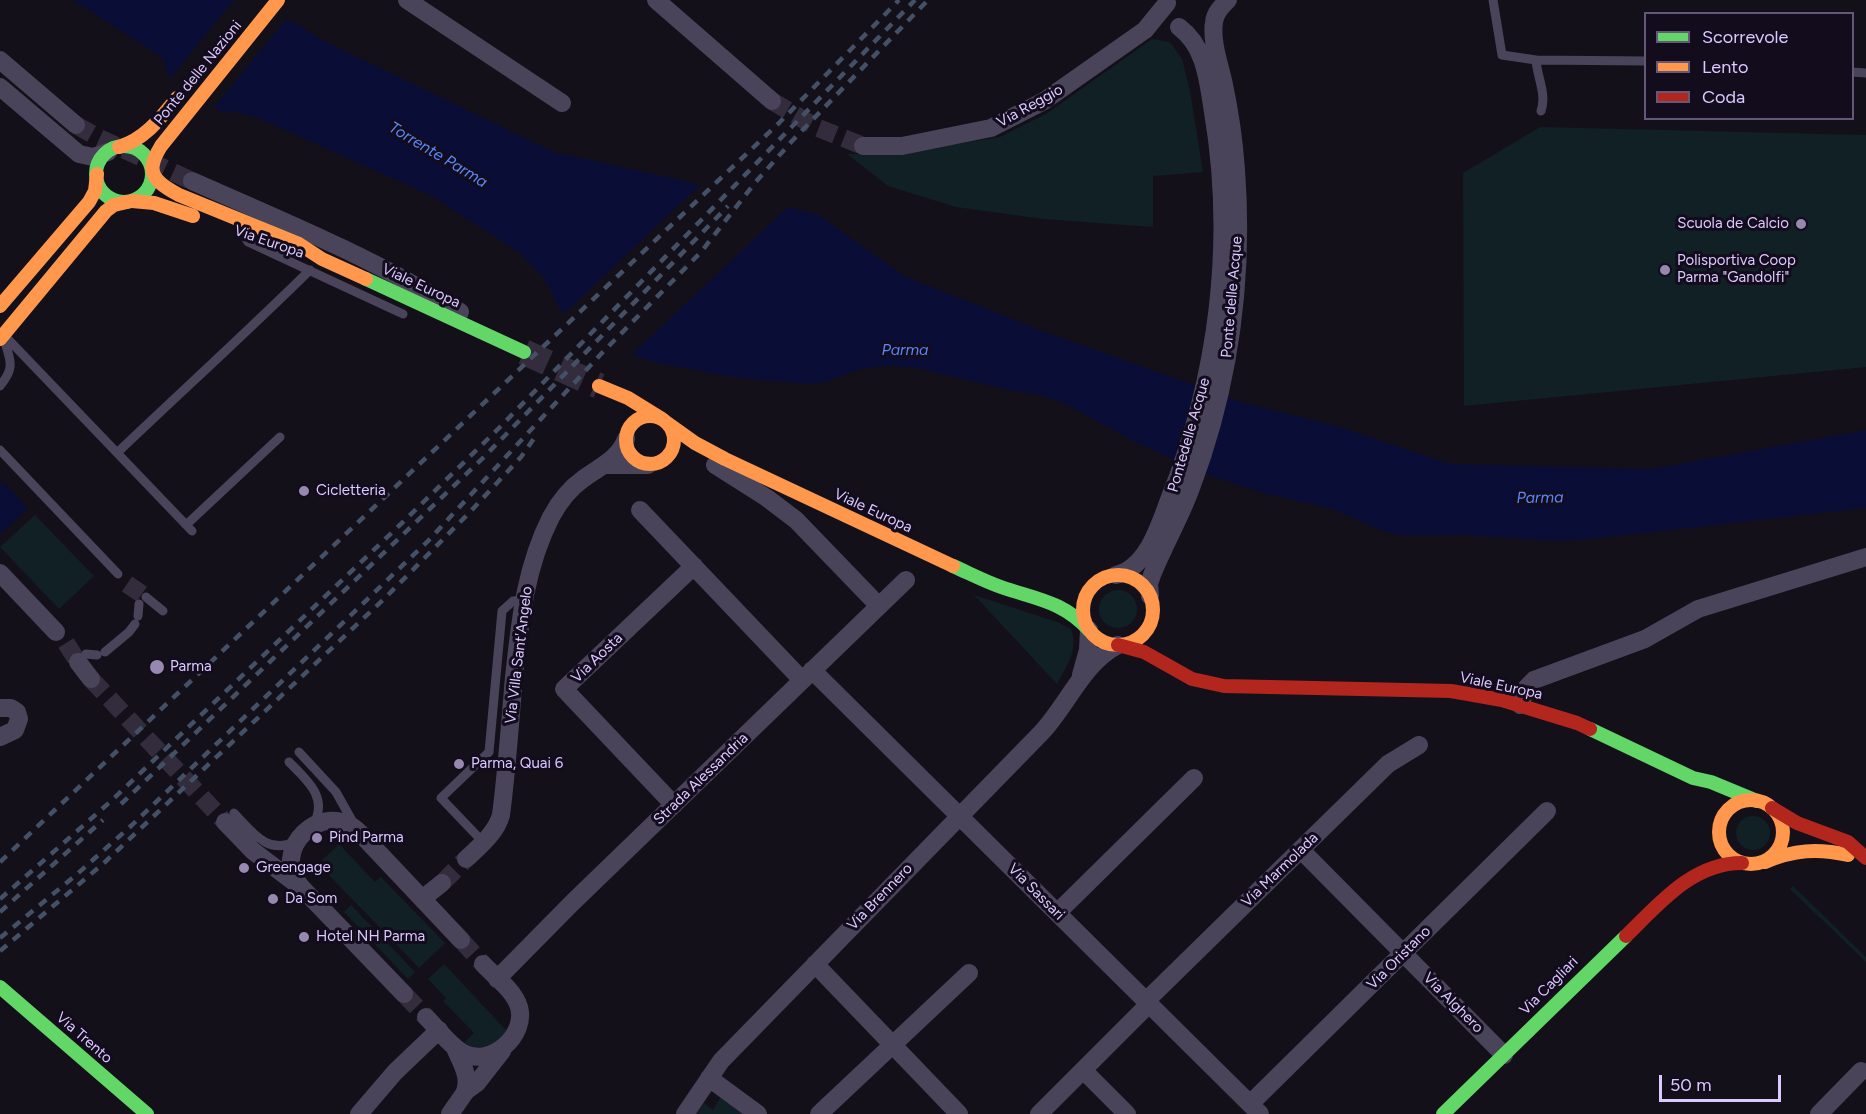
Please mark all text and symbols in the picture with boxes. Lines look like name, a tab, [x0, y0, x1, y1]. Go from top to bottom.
legend	[1644, 12, 1854, 120]
street label: Ponte delle Nazioni	[150, 17, 246, 129]
text: Scorrevole	[1702, 26, 1788, 48]
text: Lento	[1702, 56, 1748, 78]
street label: Via Reggio	[994, 81, 1066, 131]
text: Coda	[1702, 86, 1745, 108]
water label: Torrente Parma	[385, 118, 491, 192]
place label: Scuola de Calcio	[1677, 215, 1789, 233]
marker: Scuola de Calcio	[1794, 217, 1808, 231]
street label: Via Europa	[232, 222, 306, 262]
street label: Ponte delle Acque	[1218, 235, 1246, 359]
place label: Polisportiva Coop Parma "Gandolfi"	[1677, 252, 1796, 287]
street label: Viale Europa	[379, 260, 463, 312]
marker: Polisportiva Coop Parma "Gandolfi"	[1658, 263, 1672, 277]
water label: Parma	[882, 340, 928, 360]
street label: Pontedelle Acque	[1164, 376, 1214, 494]
place label: Cicletteria	[316, 482, 386, 500]
marker: Cicletteria	[297, 484, 311, 498]
street label: Viale Europa	[831, 485, 915, 537]
water label: Parma	[1516, 488, 1564, 508]
street label: Via Villa Sant'Angelo	[502, 585, 536, 725]
street label: Via Aosta	[568, 629, 626, 687]
marker: Parma	[148, 658, 166, 676]
place label: Parma	[170, 658, 212, 676]
street label: Viale Europa	[1458, 668, 1544, 704]
street label: Strada Alessandria	[650, 729, 752, 829]
place label: Parma, Quai 6	[471, 755, 563, 773]
marker: Parma, Quai 6	[452, 757, 466, 771]
place label: Pind Parma	[329, 829, 404, 847]
street label: Via Marmolada	[1238, 829, 1322, 911]
marker: Pind Parma	[310, 831, 324, 845]
place label: Greengage	[256, 859, 331, 877]
street label: Via Brennero	[844, 860, 916, 934]
street label: Via Sassari	[1004, 860, 1068, 924]
marker: Greengage	[237, 861, 251, 875]
place label: Da Som	[285, 890, 337, 908]
marker: Da Som	[266, 892, 280, 906]
street label: Via Oristano	[1363, 922, 1435, 994]
place label: Hotel NH Parma	[316, 928, 425, 946]
marker: Hotel NH Parma	[297, 930, 311, 944]
street label: Via Cagliari	[1516, 953, 1582, 1019]
street label: Via Alghero	[1419, 969, 1487, 1037]
street label: Via Trento	[52, 1009, 116, 1067]
scale bar	[1662, 1063, 1784, 1101]
text: 50 m	[1670, 1074, 1712, 1096]

